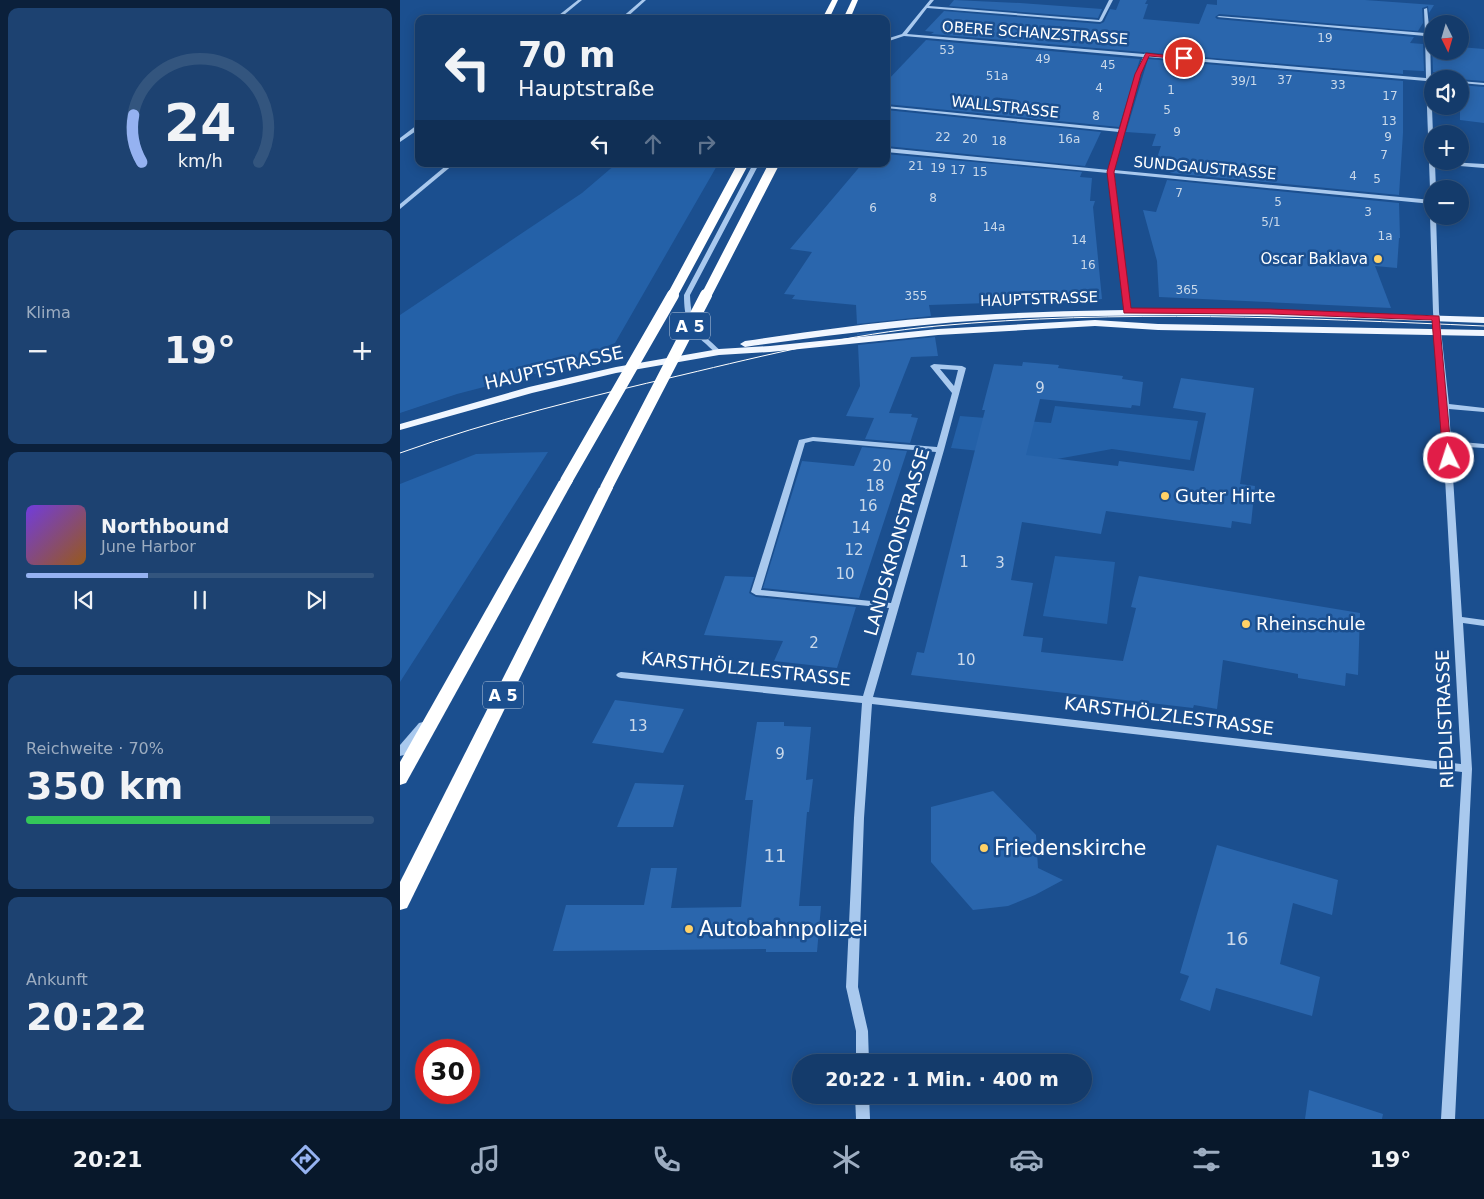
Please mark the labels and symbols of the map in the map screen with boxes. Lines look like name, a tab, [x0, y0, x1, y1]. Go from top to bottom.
north arrow	[1424, 15, 1469, 60]
street label: OBERE SCHANZSTRASSE	[941, 18, 1129, 48]
house number: 19	[1317, 31, 1333, 45]
pin	[1163, 37, 1205, 79]
house number: 53	[939, 43, 955, 57]
house number: 49	[1035, 52, 1051, 66]
house number: 45	[1100, 58, 1116, 72]
house number: 51a	[986, 69, 1008, 83]
house number: 37	[1277, 73, 1293, 87]
house number: 39/1	[1231, 74, 1257, 88]
house number: 33	[1330, 78, 1346, 92]
house number: 4	[1095, 81, 1103, 95]
house number: 1	[1167, 83, 1175, 97]
house number: 17	[1382, 89, 1398, 103]
street label: WALLSTRASSE	[950, 92, 1060, 122]
house number: 5	[1163, 103, 1171, 117]
house number: 8	[1092, 109, 1100, 123]
house number: 13	[1381, 114, 1397, 128]
house number: 9	[1173, 125, 1181, 139]
house number: 22	[935, 130, 951, 144]
house number: 9	[1384, 130, 1392, 144]
house number: 20	[962, 132, 978, 146]
house number: 16a	[1058, 132, 1080, 146]
house number: 18	[991, 134, 1007, 148]
house number: 7	[1380, 148, 1388, 162]
street label: SUNDGAUSTRASSE	[1133, 153, 1277, 183]
house number: 21	[908, 159, 924, 173]
house number: 19	[930, 161, 946, 175]
house number: 17	[950, 163, 966, 177]
house number: 15	[972, 165, 988, 179]
house number: 4	[1349, 169, 1357, 183]
house number: 5	[1373, 172, 1381, 186]
house number: 7	[1175, 186, 1183, 200]
house number: 8	[929, 191, 937, 205]
house number: 5	[1274, 195, 1282, 209]
house number: 6	[869, 201, 877, 215]
house number: 3	[1364, 205, 1372, 219]
house number: 5/1	[1261, 215, 1281, 229]
house number: 14a	[983, 220, 1005, 234]
house number: 1a	[1378, 229, 1393, 243]
house number: 14	[1071, 233, 1087, 247]
place label: Oscar Baklava	[1260, 250, 1368, 268]
marker: Oscar Baklava	[1372, 253, 1384, 265]
house number: 16	[1080, 258, 1096, 272]
house number: 365	[1176, 283, 1198, 297]
street label: HAUPTSTRASSE	[980, 288, 1098, 310]
house number: 355	[905, 289, 927, 303]
road number: A 5	[670, 312, 710, 340]
street label: HAUPTSTRASSE	[483, 341, 625, 394]
house number: 9	[1035, 379, 1045, 397]
position arrow	[1422, 431, 1474, 483]
street label: LANDSKRONSTRASSE	[860, 446, 933, 638]
house number: 20	[872, 457, 892, 475]
house number: 18	[865, 477, 885, 495]
place label: Guter Hirte	[1175, 485, 1276, 506]
marker: Guter Hirte	[1159, 490, 1171, 502]
house number: 16	[858, 497, 878, 515]
house number: 14	[851, 519, 871, 537]
house number: 12	[844, 541, 864, 559]
house number: 1	[959, 553, 969, 571]
house number: 3	[995, 554, 1005, 572]
house number: 10	[835, 565, 855, 583]
place label: Rheinschule	[1256, 613, 1366, 634]
marker: Rheinschule	[1240, 618, 1252, 630]
house number: 2	[809, 634, 819, 652]
street label: KARSTHÖLZLESTRASSE	[640, 647, 852, 690]
street label: RIEDLISTRASSE	[1432, 649, 1457, 789]
house number: 10	[956, 651, 976, 669]
road number: A 5	[483, 682, 523, 708]
street label: KARSTHÖLZLESTRASSE	[1063, 692, 1275, 739]
house number: 13	[628, 717, 648, 735]
house number: 9	[775, 745, 785, 763]
place label: Friedenskirche	[994, 836, 1146, 860]
marker: Friedenskirche	[978, 842, 990, 854]
house number: 11	[764, 845, 786, 866]
place label: Autobahnpolizei	[699, 917, 868, 941]
marker: Autobahnpolizei	[683, 923, 695, 935]
house number: 16	[1226, 928, 1248, 949]
speed limit sign: 30	[415, 1039, 480, 1104]

